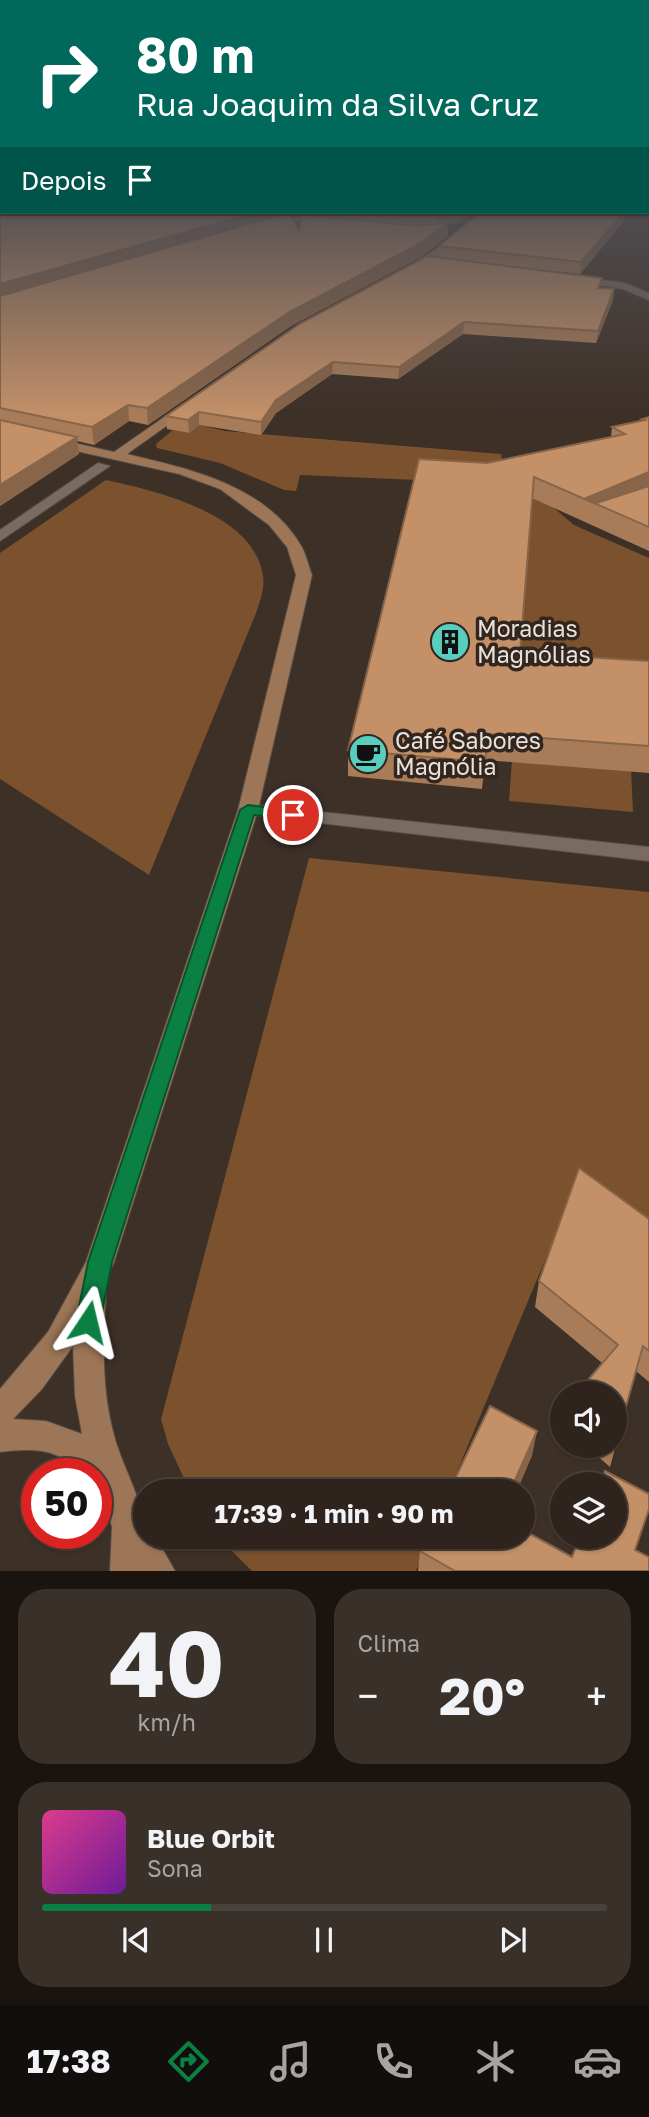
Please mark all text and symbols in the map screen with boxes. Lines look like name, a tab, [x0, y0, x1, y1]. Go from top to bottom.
text: 80 m	[136, 25, 254, 84]
icon: right	[21, 28, 112, 119]
text: Rua Joaquim da Silva Cruz	[136, 85, 539, 123]
icon: arrive	[121, 161, 159, 199]
text: Depois	[21, 165, 107, 196]
place label: Moradias Magnólias	[477, 614, 591, 668]
building icon: Moradias Magnólias	[429, 621, 471, 663]
place label: Café Sabores Magnólia	[395, 726, 541, 780]
cafe icon: Café Sabores Magnólia	[347, 733, 389, 775]
pin	[263, 785, 323, 845]
icon: arrive	[274, 796, 312, 834]
position arrow	[51, 1285, 125, 1359]
map controls	[550, 1381, 627, 1549]
button: sound	[550, 1381, 627, 1458]
speed limit sign: 50	[21, 1458, 112, 1549]
button: layers	[550, 1472, 627, 1549]
text: 17:39 · 1 min · 90 m	[214, 1498, 454, 1529]
text: 40	[109, 1608, 225, 1717]
text: Clima	[358, 1629, 420, 1657]
text: 20°	[439, 1664, 525, 1726]
text: −	[358, 1673, 378, 1718]
text: +	[586, 1673, 607, 1718]
text: km/h	[137, 1708, 196, 1736]
text: Blue Orbit	[147, 1823, 275, 1854]
text: Sona	[147, 1854, 203, 1882]
icon: previous	[117, 1921, 155, 1959]
icon: pause	[305, 1921, 343, 1959]
icon: next	[494, 1921, 532, 1959]
icon: directions	[164, 2037, 213, 2086]
icon: music	[266, 2037, 315, 2086]
icon: phone	[369, 2037, 418, 2086]
icon: climate	[471, 2037, 520, 2086]
icon: car	[573, 2037, 622, 2086]
text: 17:38	[27, 2042, 111, 2080]

